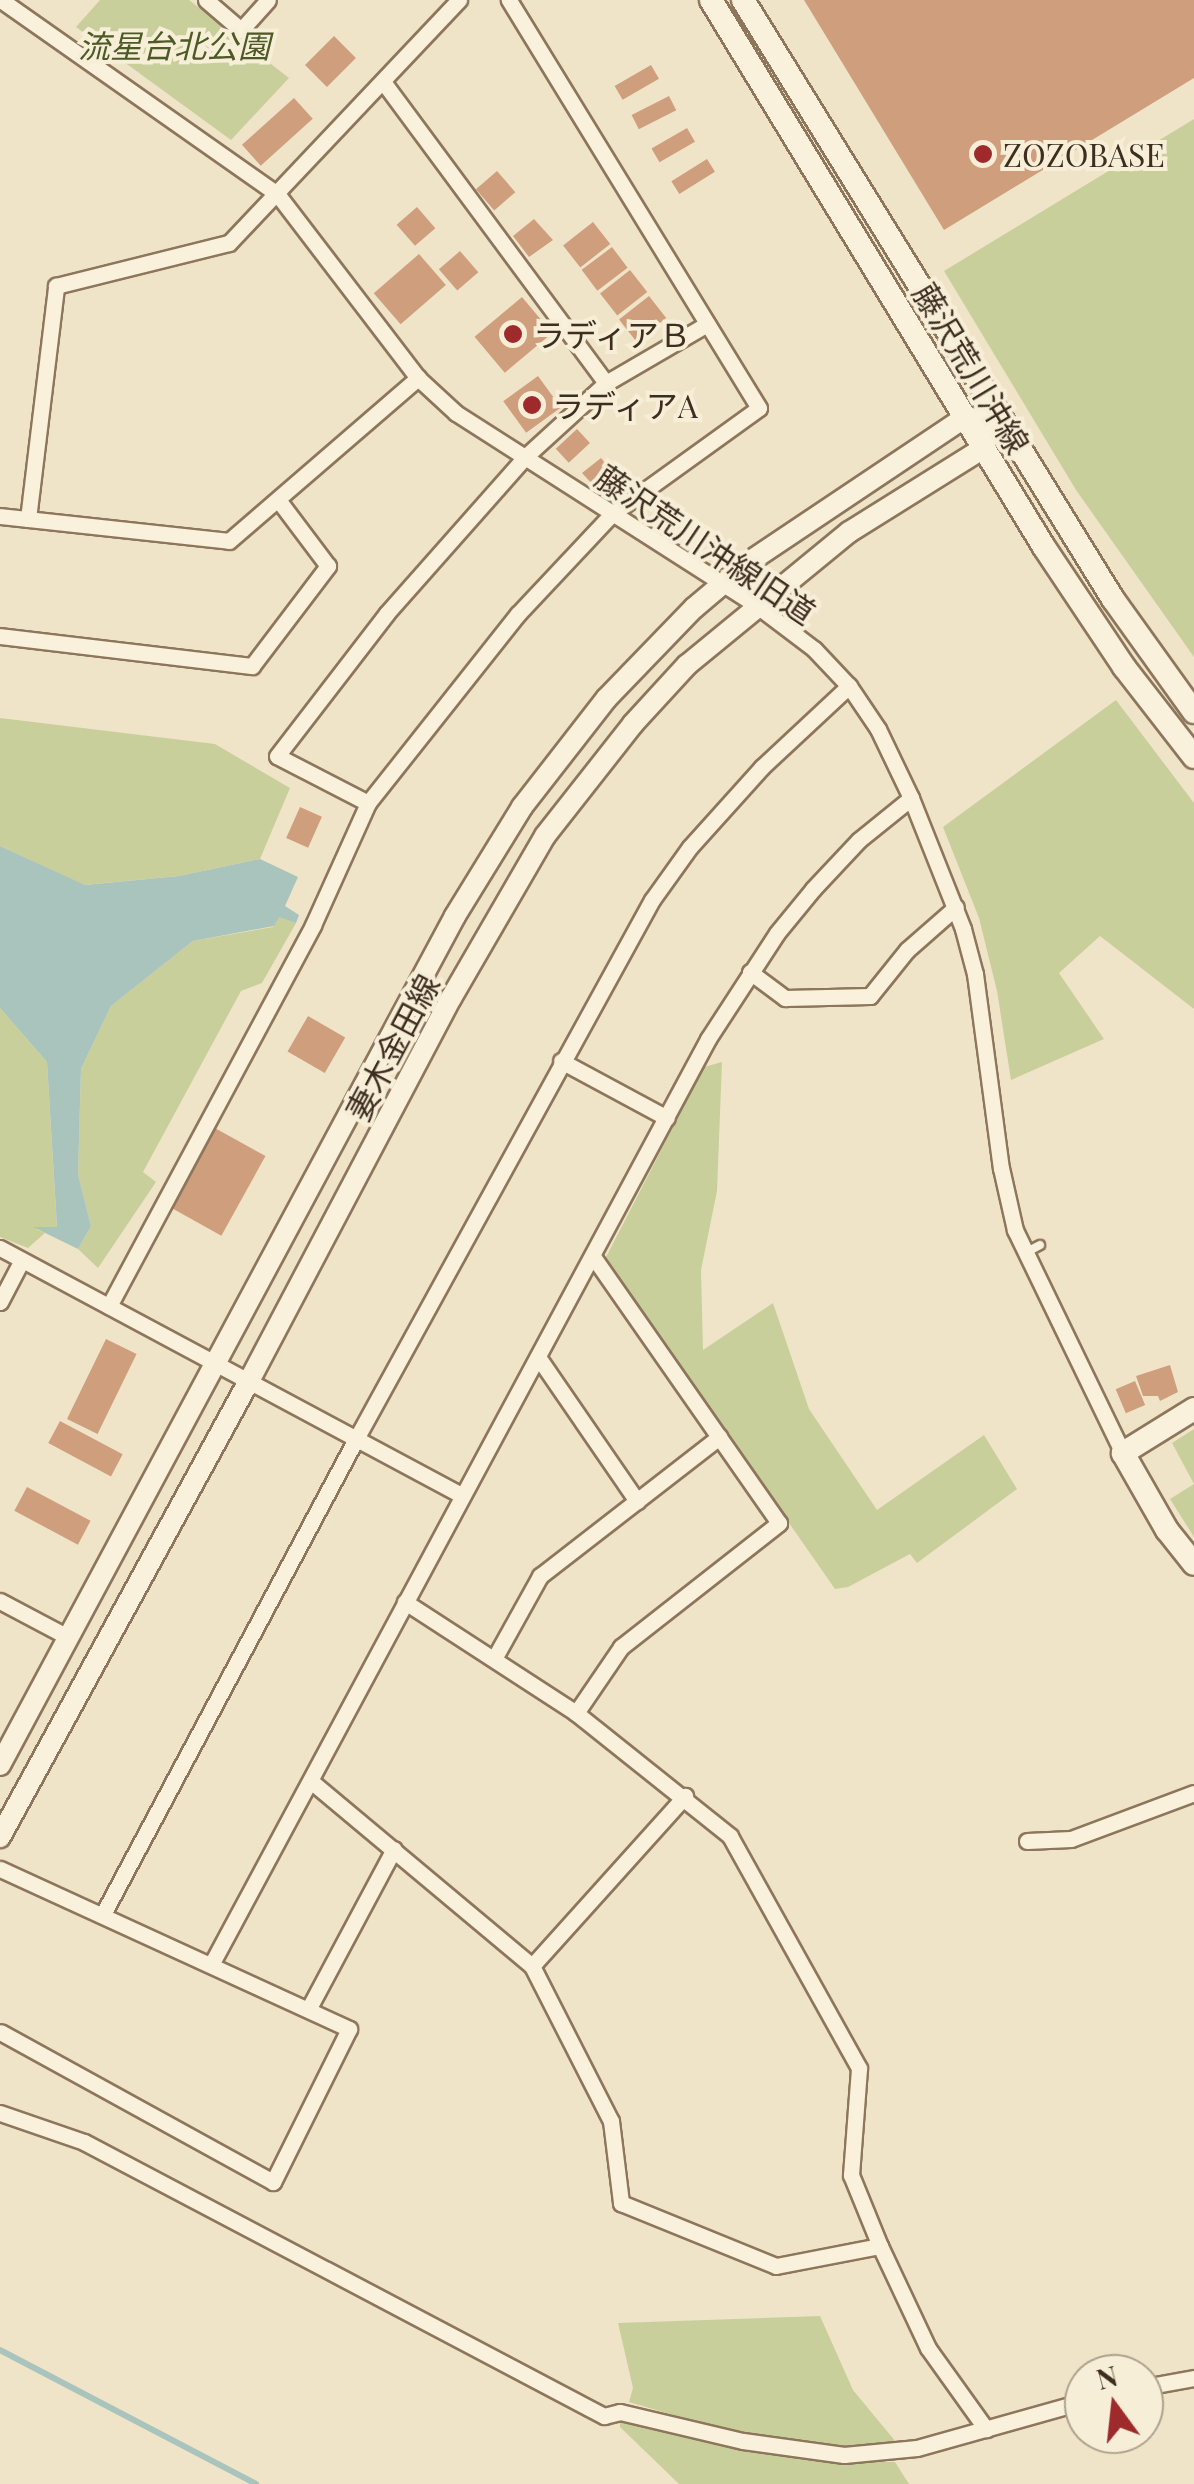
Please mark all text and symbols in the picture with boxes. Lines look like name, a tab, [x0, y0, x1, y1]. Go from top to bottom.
park label: 流星台北公園	[78, 26, 270, 64]
place label: ZOZOBASE	[1003, 135, 1165, 173]
marker: ZOZOBASE	[972, 143, 994, 165]
street label: 藤沢荒川沖線	[906, 276, 1038, 460]
place label: ラディアＢ	[533, 315, 693, 353]
marker: ラディアＢ	[502, 323, 524, 345]
place label: ラディアA	[552, 386, 700, 424]
marker: ラディアA	[521, 394, 543, 416]
street label: 藤沢荒川沖線旧道	[589, 457, 823, 631]
street label: 妻木金田線	[337, 967, 447, 1127]
north arrow	[1064, 2354, 1164, 2454]
text: N	[1092, 2356, 1121, 2397]

